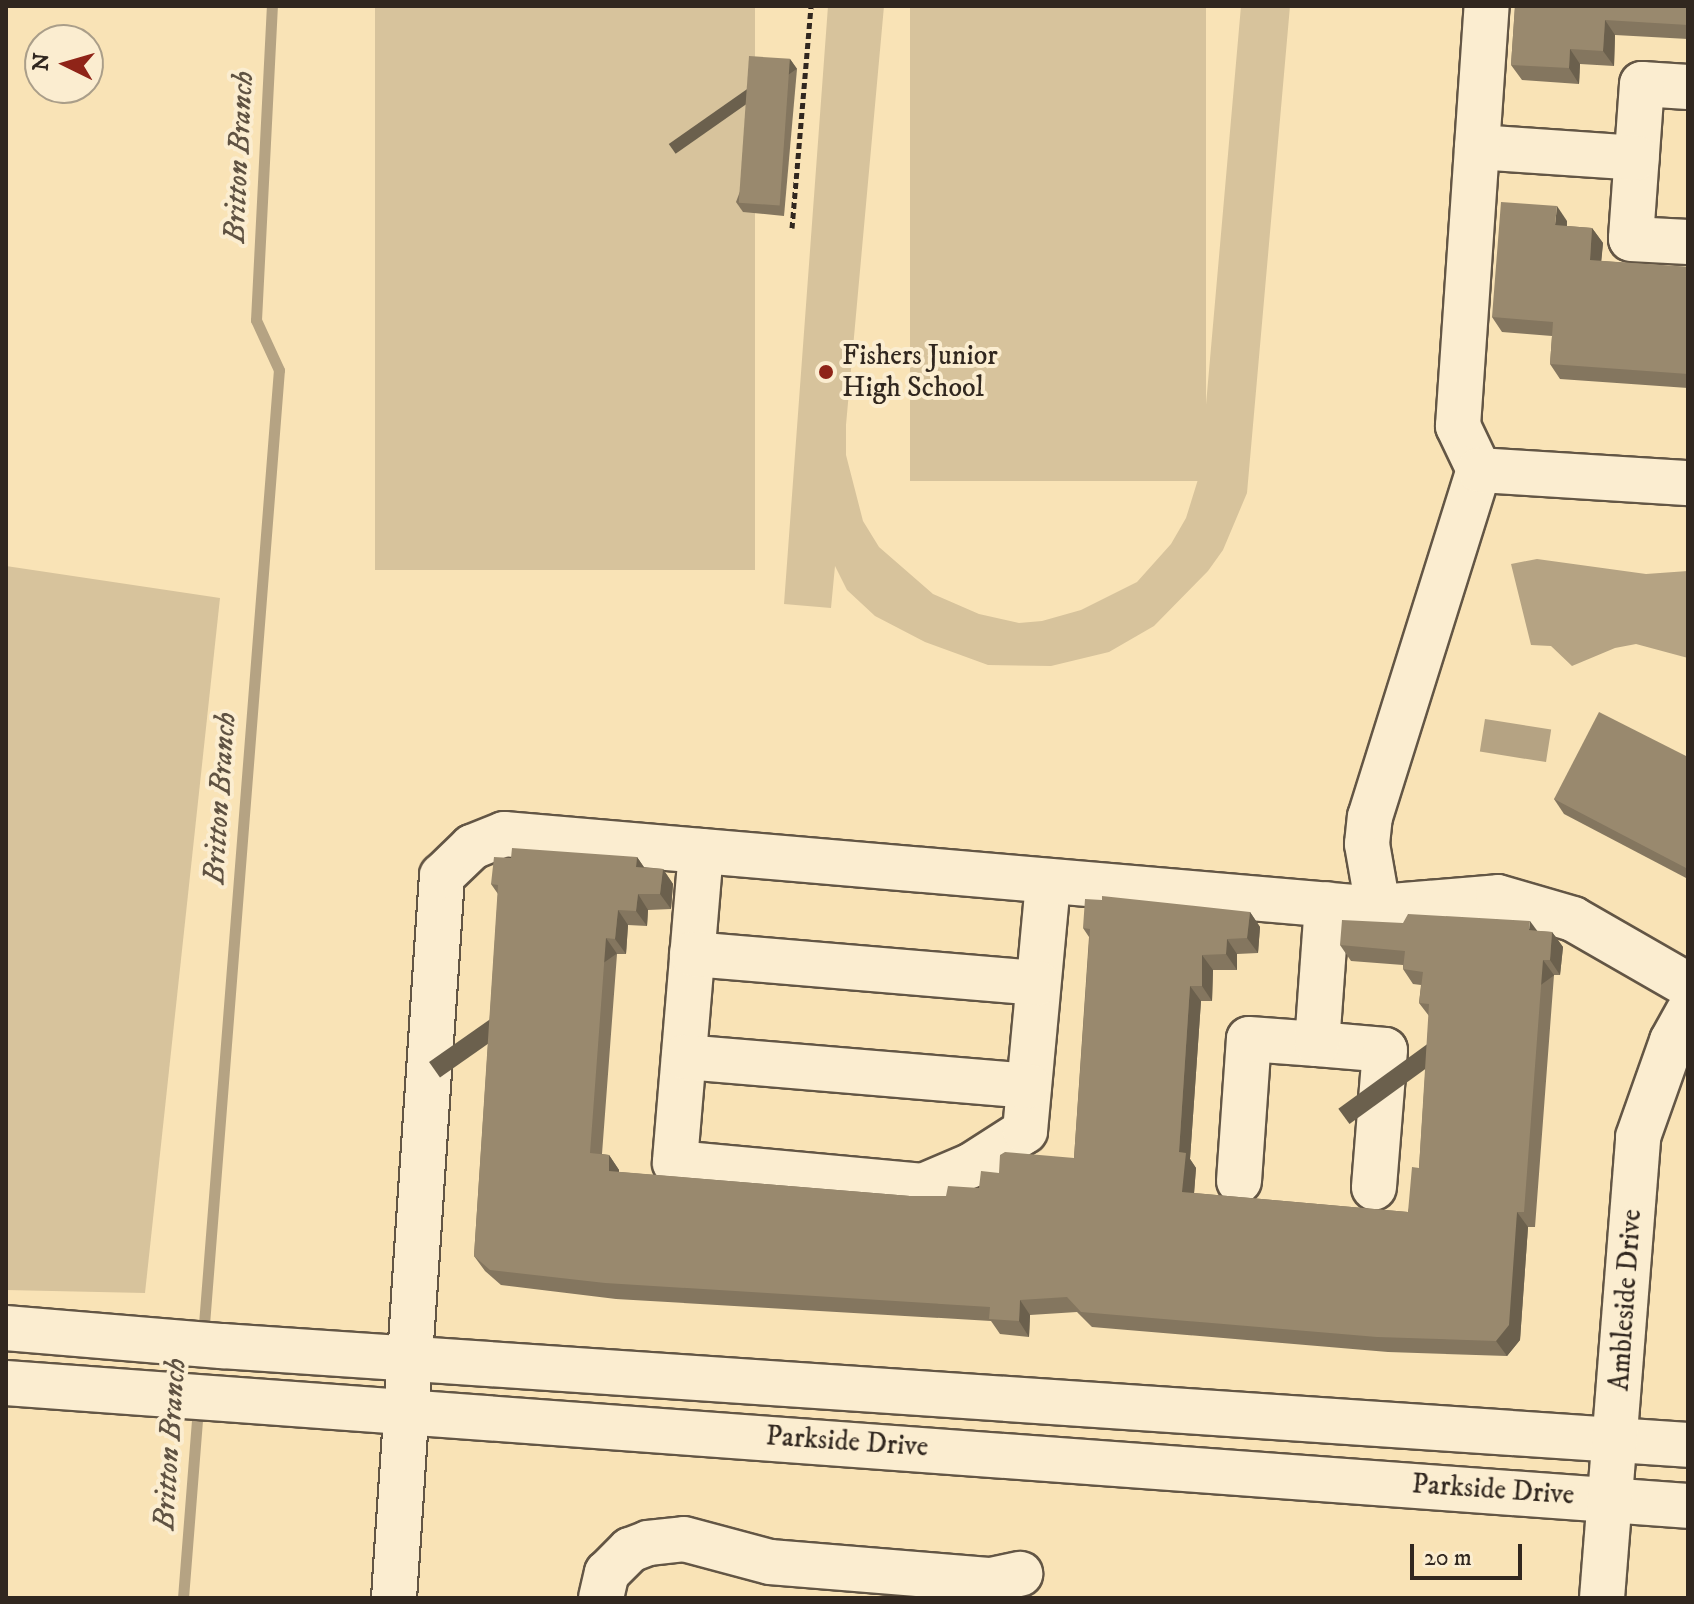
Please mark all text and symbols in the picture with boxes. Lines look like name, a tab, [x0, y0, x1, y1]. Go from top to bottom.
north arrow	[24, 24, 104, 104]
text: N	[27, 52, 56, 72]
water label: Britton Branch	[218, 70, 262, 244]
place label: Fishers Junior High School	[842, 339, 998, 405]
marker: Fishers Junior High School	[817, 363, 835, 381]
water label: Britton Branch	[197, 711, 245, 885]
street label: Ambleside Drive	[1603, 1208, 1649, 1392]
water label: Britton Branch	[147, 1357, 195, 1531]
street label: Parkside Drive	[765, 1420, 929, 1464]
street label: Parkside Drive	[1411, 1468, 1575, 1512]
scale bar	[1414, 1528, 1526, 1578]
text: 20 m	[1424, 1543, 1472, 1573]

